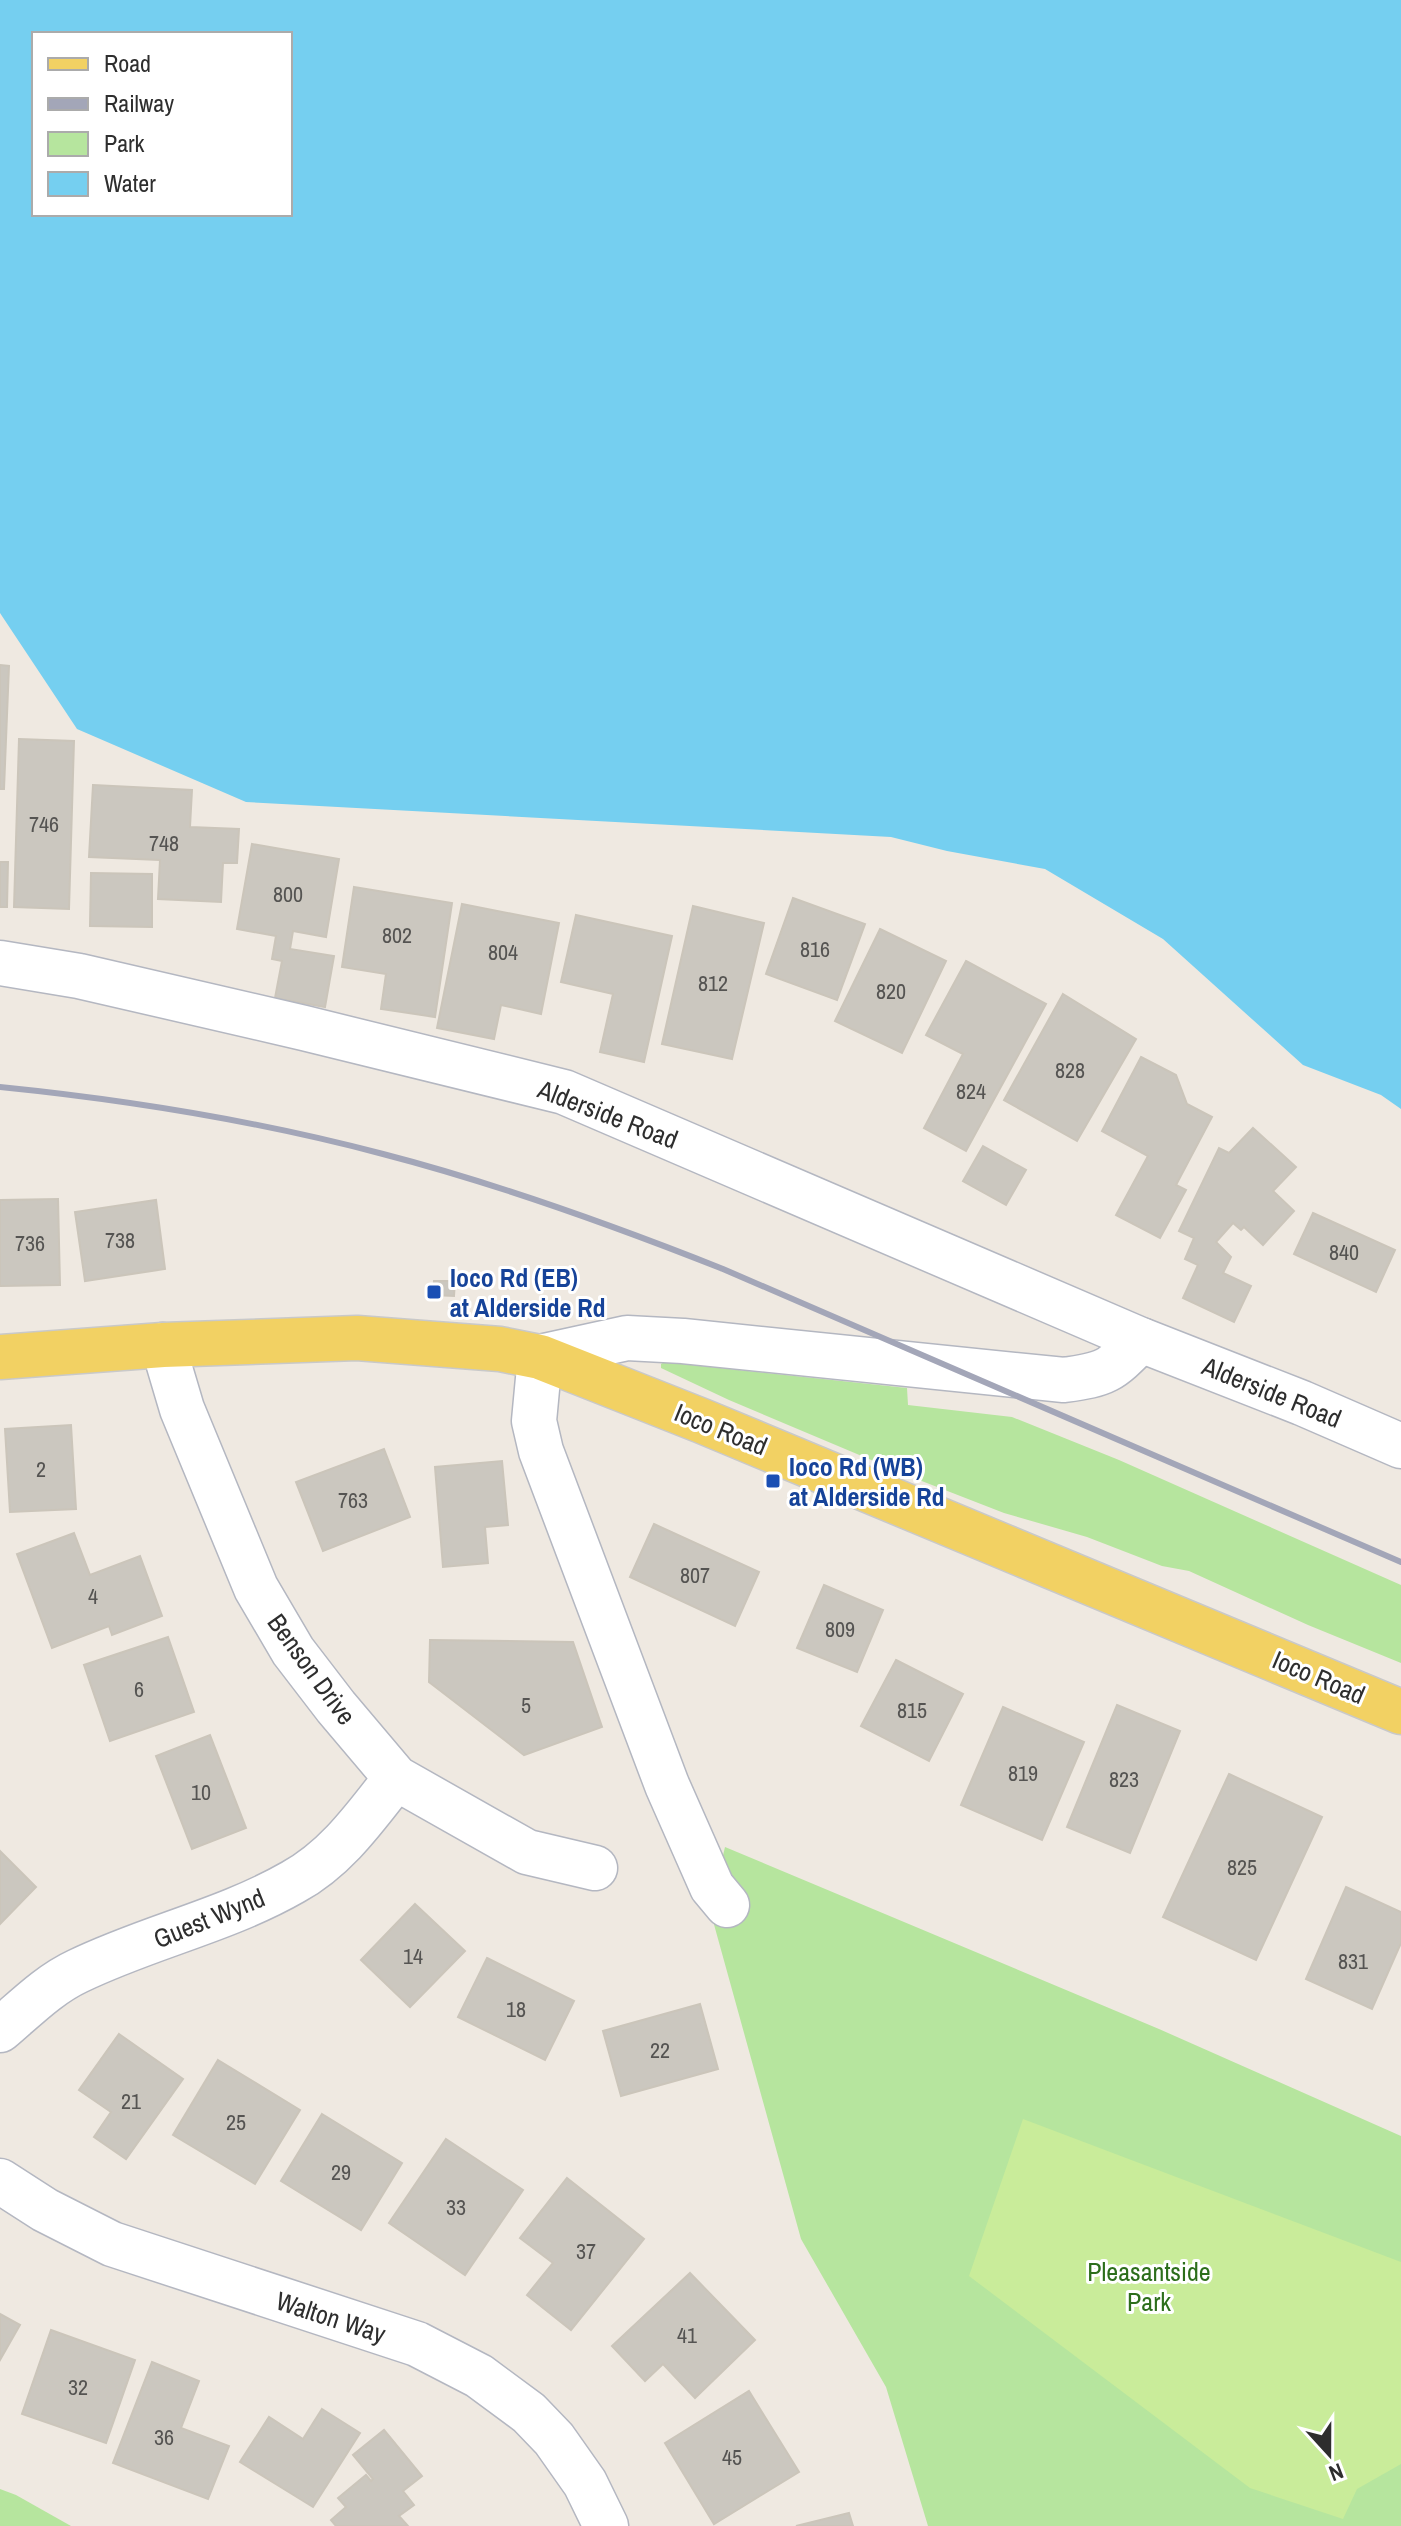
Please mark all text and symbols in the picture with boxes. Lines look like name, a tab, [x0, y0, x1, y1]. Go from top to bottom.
legend	[32, 32, 292, 216]
text: Road	[104, 47, 151, 79]
text: Railway	[104, 87, 174, 119]
text: Park	[104, 127, 145, 159]
text: Water	[104, 167, 156, 199]
house number: 746	[29, 809, 59, 839]
house number: 748	[149, 828, 179, 858]
house number: 800	[273, 879, 303, 909]
house number: 802	[382, 920, 412, 950]
house number: 816	[800, 934, 830, 964]
house number: 804	[488, 937, 518, 967]
house number: 812	[698, 968, 728, 998]
house number: 820	[876, 976, 906, 1006]
house number: 828	[1055, 1055, 1085, 1085]
street label: Alderside Road	[532, 1071, 683, 1157]
house number: 824	[956, 1076, 986, 1106]
house number: 738	[105, 1225, 135, 1255]
house number: 736	[15, 1228, 45, 1258]
house number: 840	[1329, 1237, 1359, 1267]
place label: Ioco Rd (EB) at Alderside Rd	[450, 1260, 606, 1325]
marker: Ioco Rd (EB) at Alderside Rd	[425, 1283, 443, 1301]
street label: Alderside Road	[1196, 1348, 1347, 1436]
street label: Ioco Road	[669, 1395, 773, 1463]
place label: Ioco Rd (WB) at Alderside Rd	[789, 1449, 945, 1514]
house number: 2	[36, 1454, 46, 1484]
marker: Ioco Rd (WB) at Alderside Rd	[764, 1472, 782, 1490]
house number: 763	[338, 1485, 368, 1515]
house number: 807	[680, 1560, 710, 1590]
house number: 4	[88, 1581, 98, 1611]
street label: Benson Drive	[260, 1606, 364, 1732]
house number: 809	[825, 1614, 855, 1644]
street label: Ioco Road	[1267, 1642, 1371, 1712]
house number: 6	[134, 1674, 144, 1704]
house number: 5	[521, 1690, 531, 1720]
house number: 815	[897, 1695, 927, 1725]
house number: 819	[1008, 1758, 1038, 1788]
house number: 823	[1109, 1764, 1139, 1794]
house number: 10	[191, 1777, 211, 1807]
house number: 825	[1227, 1852, 1257, 1882]
street label: Guest Wynd	[148, 1880, 270, 1956]
house number: 14	[403, 1941, 423, 1971]
house number: 831	[1338, 1946, 1368, 1976]
house number: 18	[506, 1994, 526, 2024]
house number: 22	[650, 2035, 670, 2065]
house number: 21	[121, 2086, 141, 2116]
house number: 25	[226, 2107, 246, 2137]
house number: 29	[331, 2157, 351, 2187]
house number: 33	[446, 2192, 466, 2222]
house number: 37	[576, 2236, 596, 2266]
park label: Pleasantside Park	[1087, 2254, 1211, 2319]
street label: Walton Way	[272, 2283, 391, 2351]
house number: 41	[677, 2320, 697, 2350]
house number: 32	[68, 2372, 88, 2402]
north arrow	[1289, 2414, 1369, 2494]
house number: 36	[154, 2422, 174, 2452]
house number: 45	[722, 2442, 742, 2472]
text: N	[1325, 2456, 1348, 2489]

